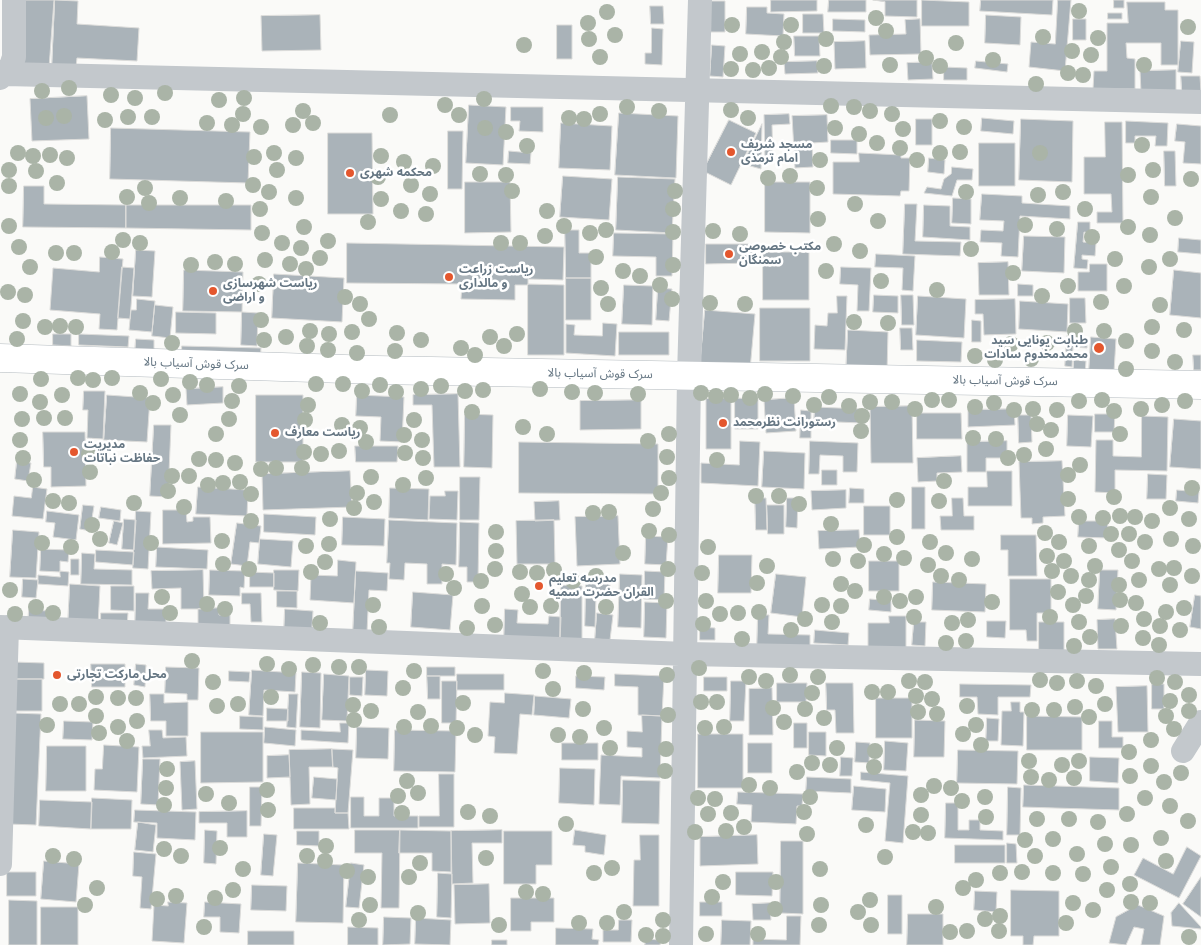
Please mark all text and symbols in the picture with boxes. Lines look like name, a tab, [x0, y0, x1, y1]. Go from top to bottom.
place label: مسجد شریف امام ترمذی	[741, 138, 812, 166]
marker: مسجد شریف امام ترمذی	[725, 146, 737, 158]
place label: محکمه شهری	[360, 166, 432, 180]
marker: محکمه شهری	[344, 167, 356, 179]
place label: مکتب خصوصی سمنگان	[739, 240, 821, 268]
marker: مکتب خصوصی سمنگان	[723, 248, 735, 260]
place label: ریاست زراعت و مالداری	[459, 263, 533, 291]
marker: ریاست زراعت و مالداری	[443, 271, 455, 283]
place label: ریاست شهرسازی و اراضی	[223, 277, 317, 305]
marker: ریاست شهرسازی و اراضی	[207, 285, 219, 297]
place label: طبابت یونایی سید محمدمخدوم سادات	[984, 334, 1088, 362]
marker: طبابت یونایی سید محمدمخدوم سادات	[1092, 341, 1106, 355]
street label: سرک قوش آسیاب بالا	[143, 355, 249, 373]
street label: سرک قوش آسیاب بالا	[547, 366, 653, 382]
street label: سرک قوش آسیاب بالا	[952, 373, 1058, 389]
place label: رستورانت نظرمحمد	[733, 416, 836, 430]
marker: رستورانت نظرمحمد	[717, 417, 729, 429]
place label: ریاست معارف	[285, 426, 360, 440]
marker: ریاست معارف	[269, 427, 281, 439]
place label: مدیریت حفاظت نباتات	[84, 438, 160, 466]
marker: مدیریت حفاظت نباتات	[68, 446, 80, 458]
place label: مدرسه تعلیم القران حضرت سمیه	[549, 572, 654, 600]
marker: مدرسه تعلیم القران حضرت سمیه	[533, 580, 545, 592]
place label: محل مارکت تجارتی	[67, 668, 167, 682]
marker: محل مارکت تجارتی	[51, 669, 63, 681]

